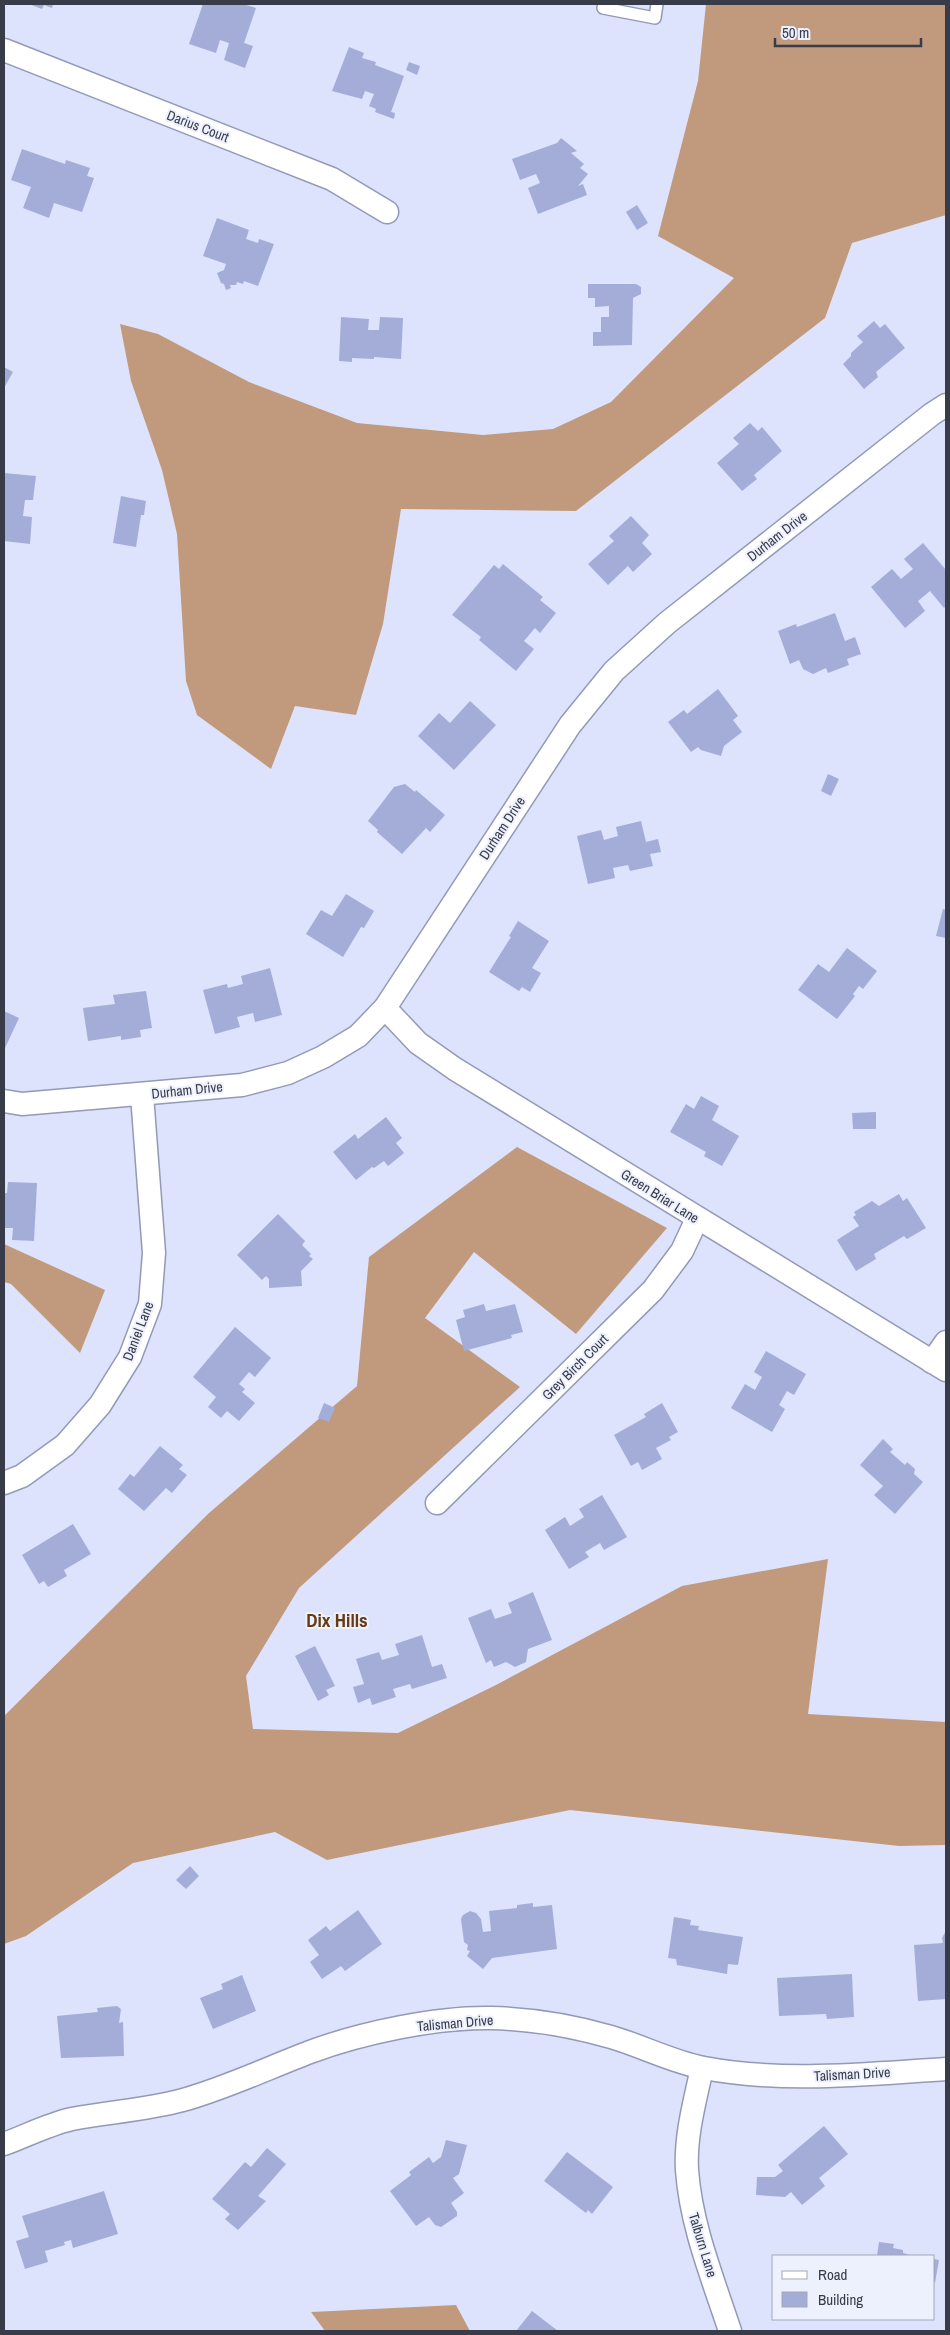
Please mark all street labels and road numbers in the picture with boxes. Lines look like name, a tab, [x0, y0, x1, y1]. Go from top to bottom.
street label: Darius Court	[164, 106, 232, 146]
street label: Durham Drive	[743, 507, 811, 565]
street label: Durham Drive	[475, 793, 529, 863]
street label: Durham Drive	[151, 1077, 223, 1103]
street label: Green Briar Lane	[618, 1165, 702, 1227]
street label: Daniel Lane	[119, 1299, 157, 1363]
street label: Grey Birch Court	[538, 1330, 612, 1404]
street label: Talisman Drive	[416, 2011, 494, 2035]
street label: Talisman Drive	[813, 2063, 891, 2085]
street label: Talburn Lane	[685, 2211, 721, 2279]

